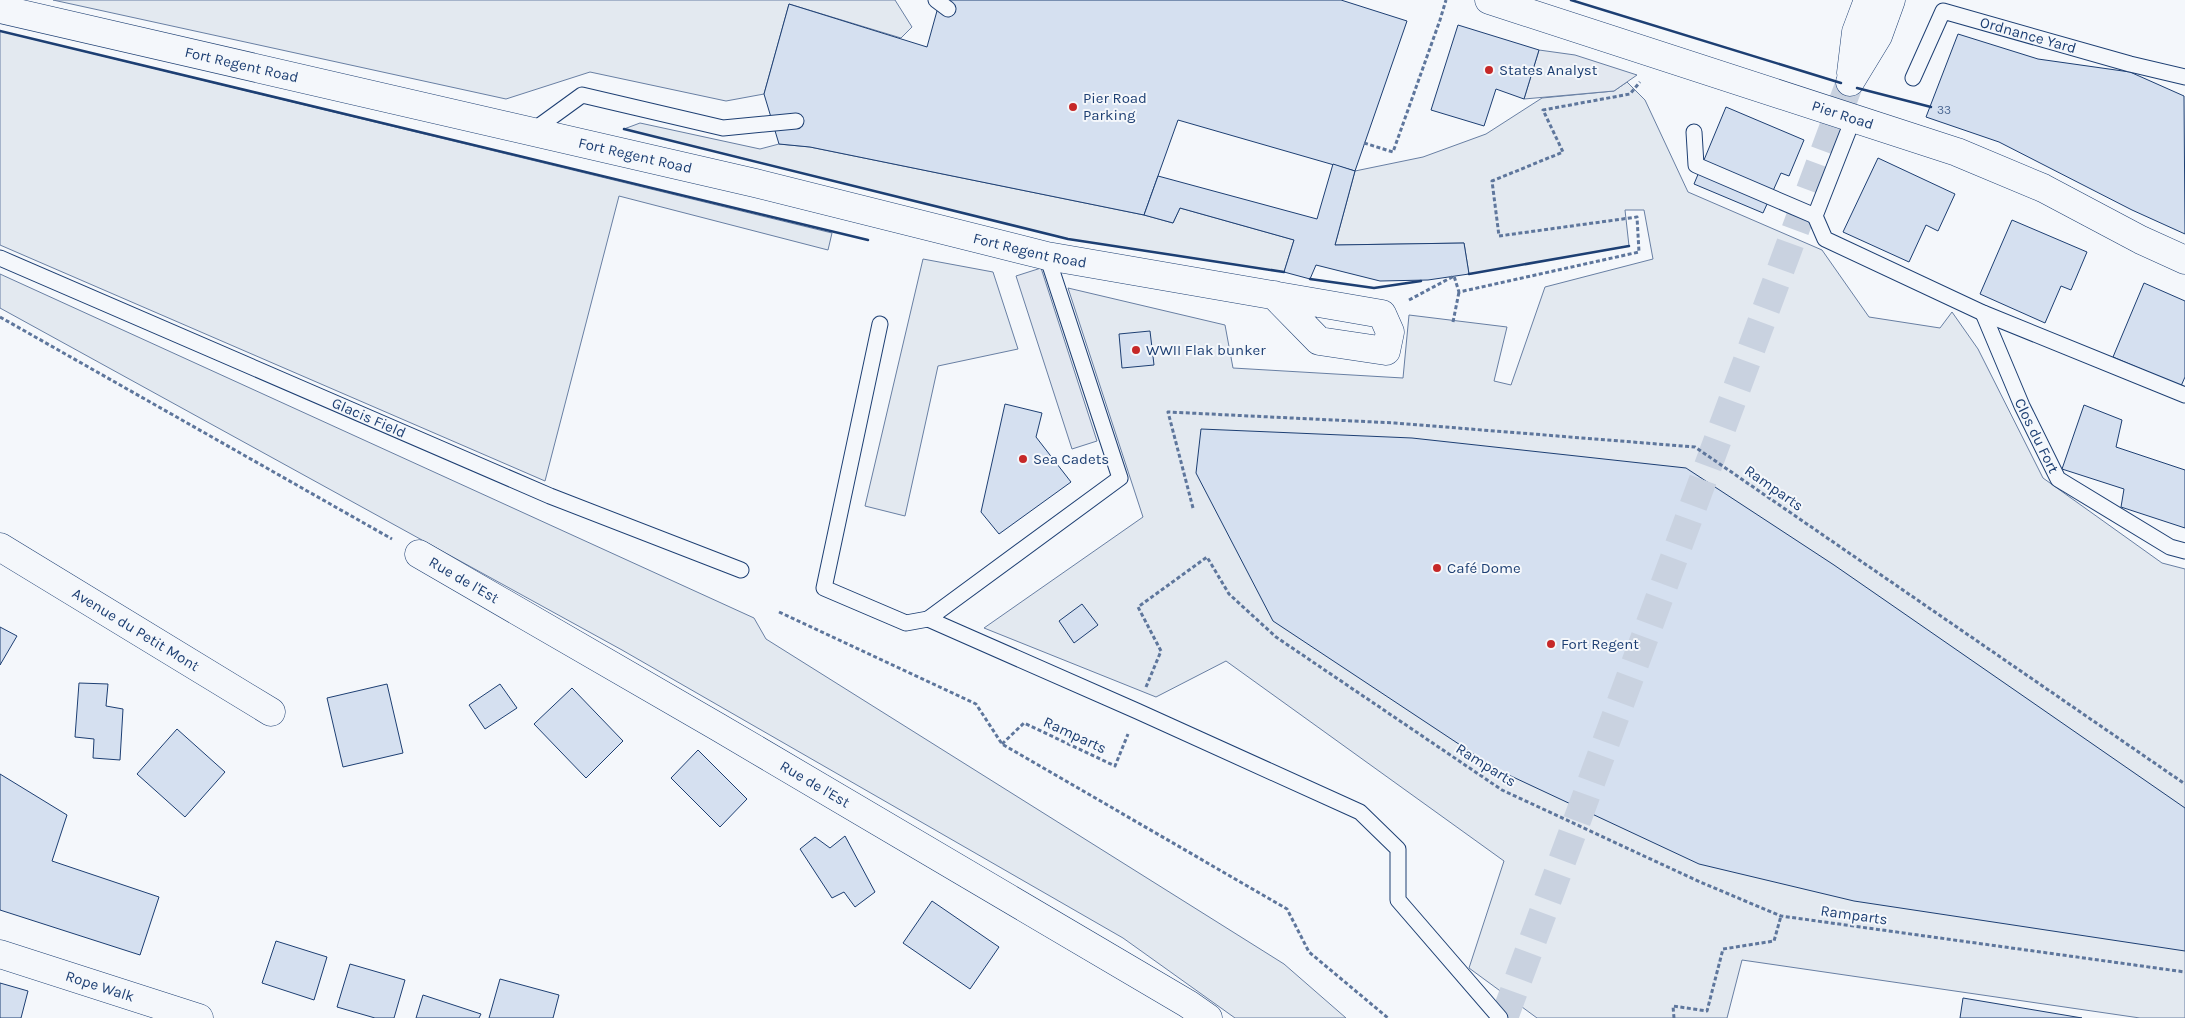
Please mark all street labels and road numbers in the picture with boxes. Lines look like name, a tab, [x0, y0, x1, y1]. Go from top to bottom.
street label: Ordnance Yard	[1978, 13, 2078, 57]
street label: Fort Regent Road	[183, 43, 300, 87]
street label: Pier Road	[1810, 96, 1876, 133]
street label: Fort Regent Road	[577, 134, 694, 177]
street label: Fort Regent Road	[971, 229, 1088, 272]
street label: Glacis Field	[329, 394, 409, 442]
street label: Clos du Fort	[2011, 396, 2063, 477]
street label: Ramparts	[1741, 461, 1807, 515]
street label: Rue de l'Est	[426, 553, 503, 608]
street label: Avenue du Petit Mont	[69, 584, 203, 675]
street label: Ramparts	[1041, 713, 1109, 757]
street label: Ramparts	[1453, 739, 1519, 791]
street label: Rue de l'Est	[777, 757, 853, 812]
street label: Ramparts	[1819, 901, 1889, 929]
street label: Rope Walk	[63, 967, 137, 1006]

